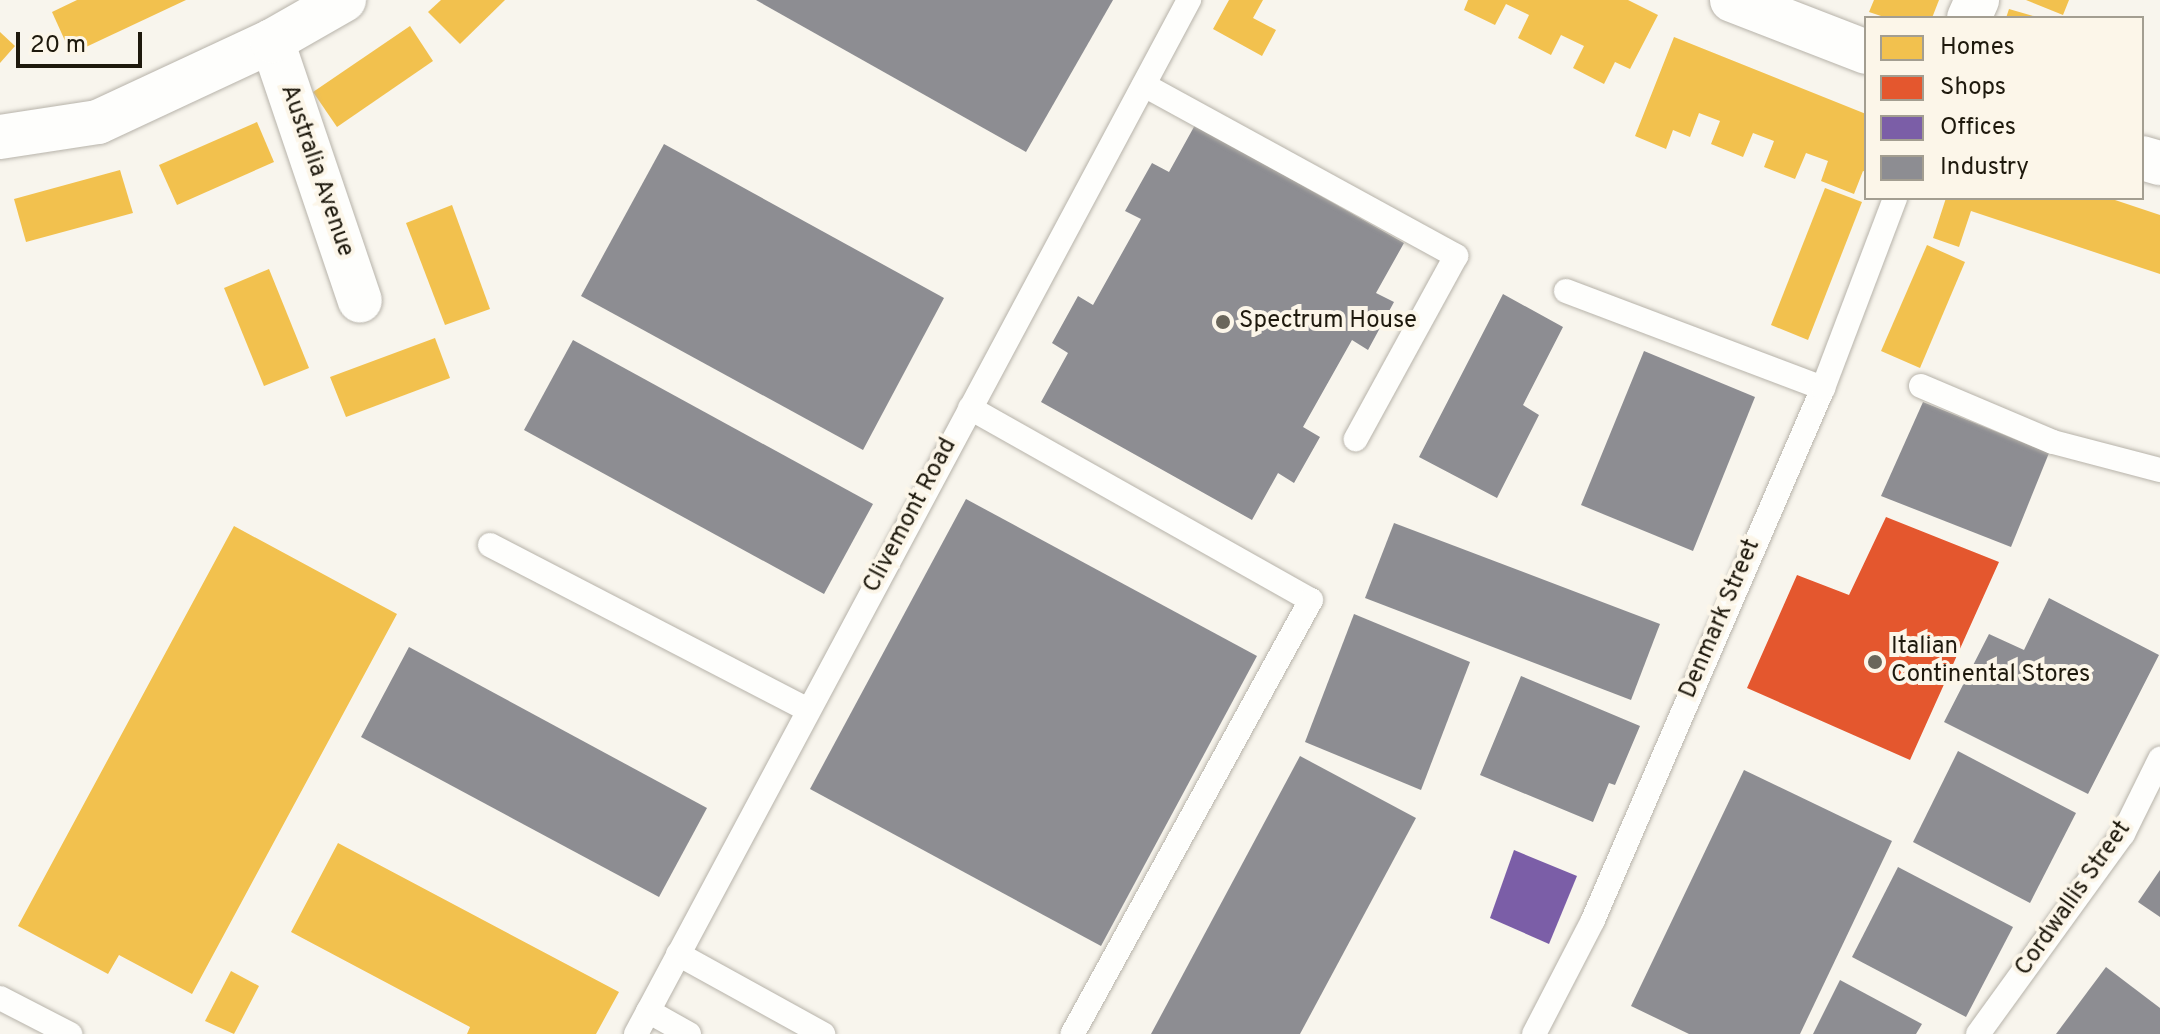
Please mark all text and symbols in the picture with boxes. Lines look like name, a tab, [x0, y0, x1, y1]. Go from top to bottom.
scale bar	[20, 16, 146, 66]
legend	[1864, 16, 2144, 200]
text: 20 m	[30, 31, 86, 61]
text: Homes	[1940, 33, 2015, 63]
text: Shops	[1940, 73, 2006, 103]
street label: Australia Avenue	[273, 81, 359, 261]
text: Offices	[1940, 113, 2016, 143]
text: Industry	[1940, 153, 2029, 183]
place label: Spectrum House	[1239, 308, 1417, 336]
marker: Spectrum House	[1214, 313, 1232, 331]
street label: Clivemont Road	[858, 434, 964, 598]
street label: Denmark Street	[1675, 535, 1767, 703]
place label: Italian Continental Stores	[1891, 634, 2090, 690]
marker: Italian Continental Stores	[1866, 653, 1884, 671]
street label: Cordwallis Street	[2010, 816, 2138, 982]

